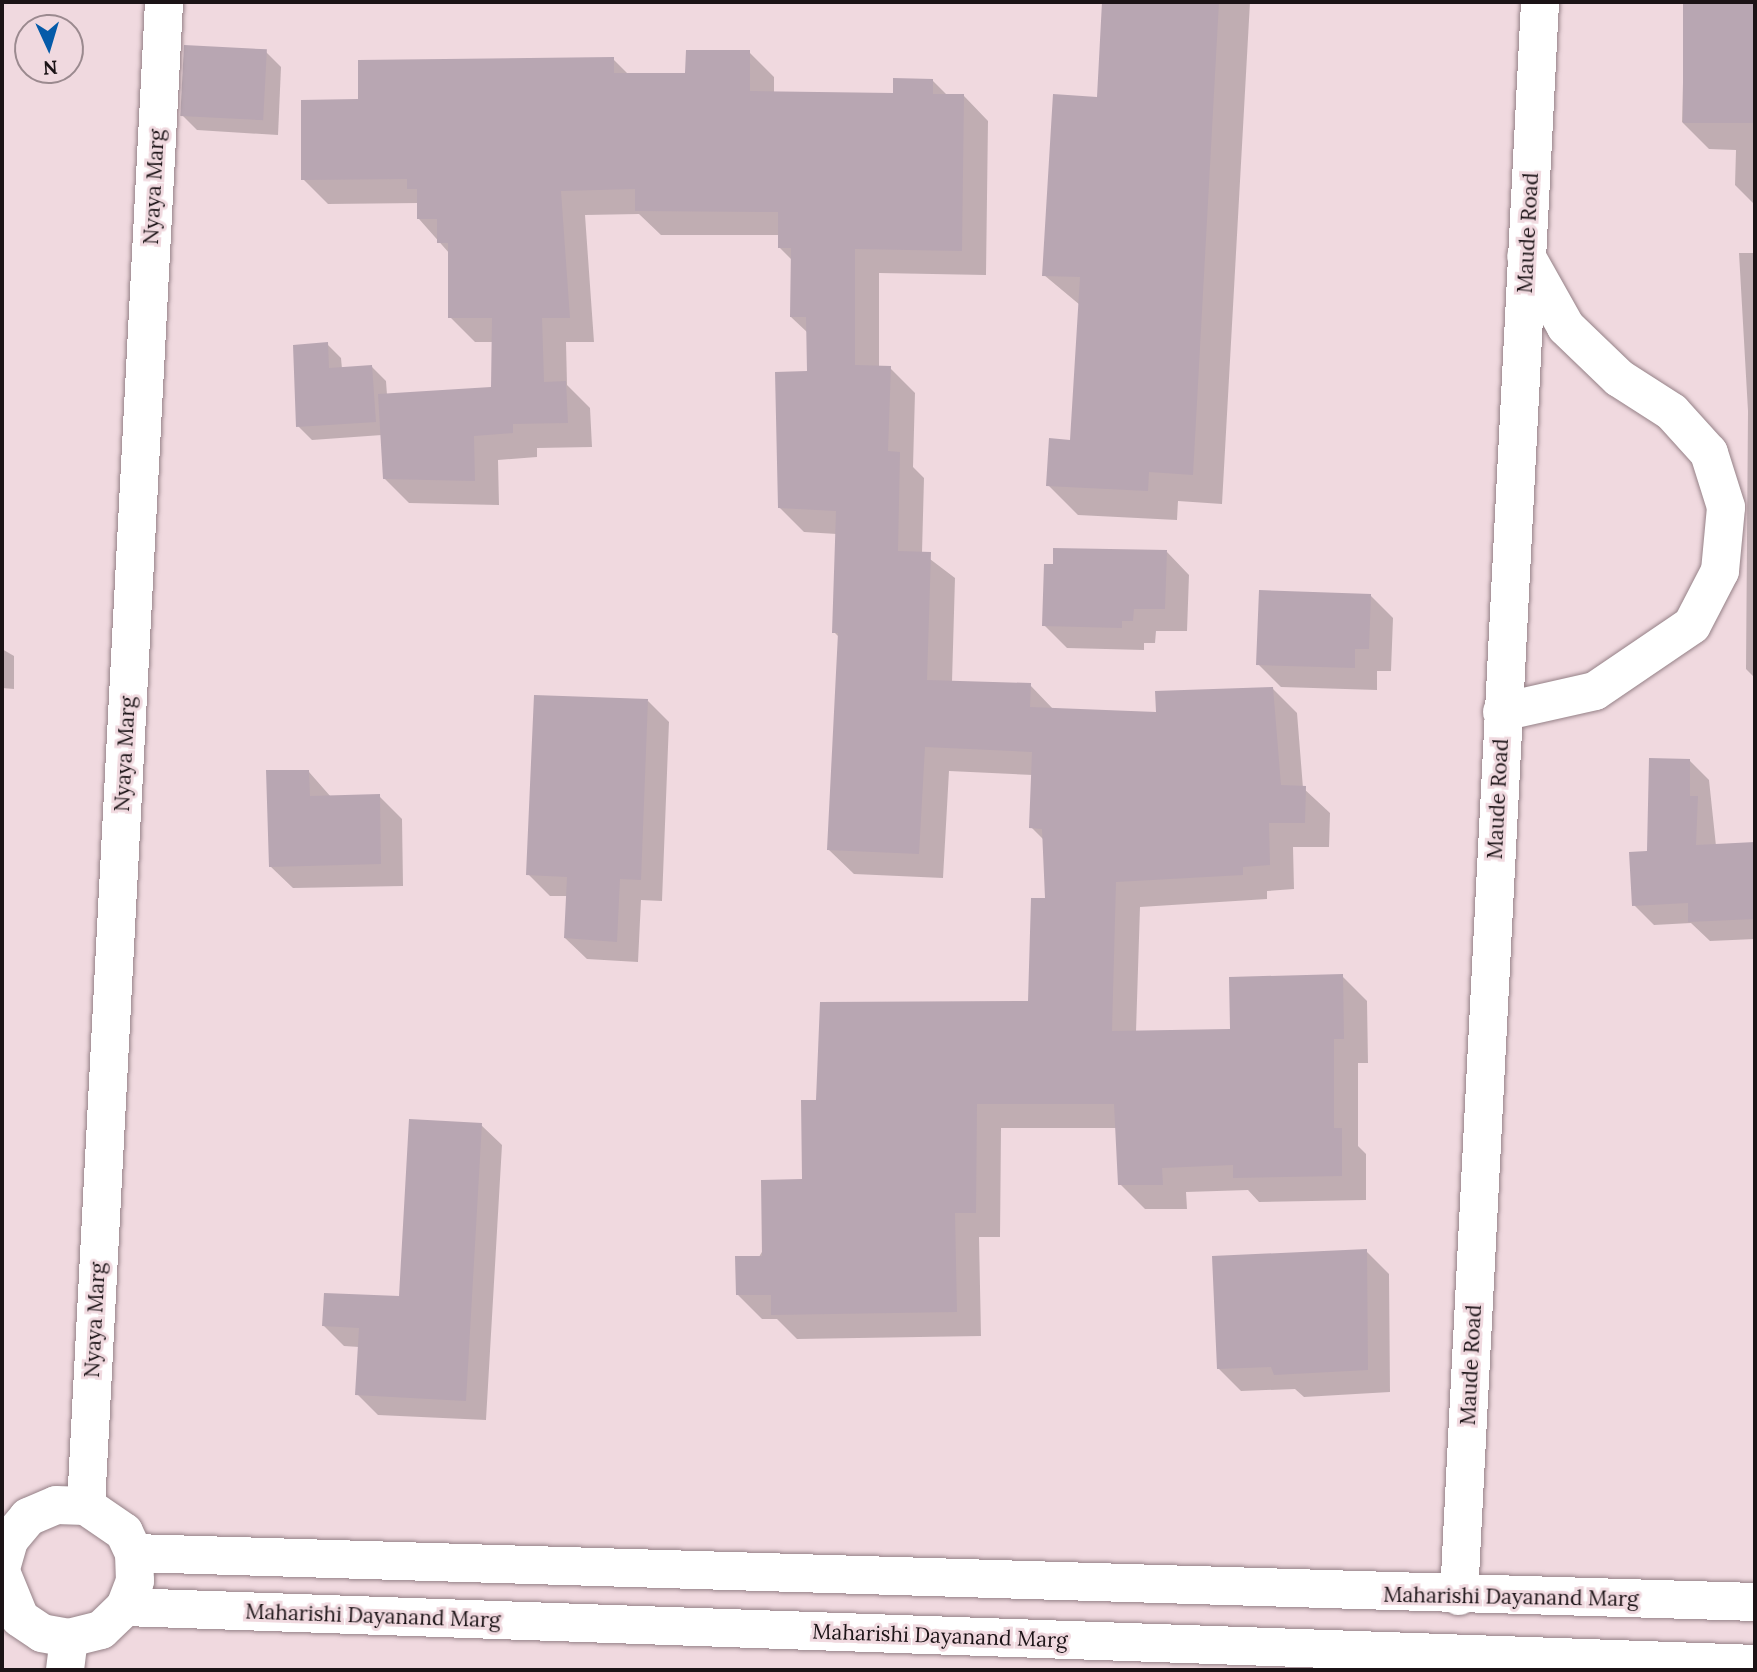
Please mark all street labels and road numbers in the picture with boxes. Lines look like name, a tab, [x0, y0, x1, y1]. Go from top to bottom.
street label: Nyaya Marg	[138, 129, 170, 245]
street label: Maude Road	[1512, 172, 1544, 294]
street label: Nyaya Marg	[109, 696, 141, 812]
street label: Maude Road	[1482, 738, 1514, 860]
street label: Nyaya Marg	[79, 1262, 111, 1378]
street label: Maude Road	[1455, 1304, 1487, 1426]
street label: Maharishi Dayanand Marg	[1383, 1582, 1639, 1612]
street label: Maharishi Dayanand Marg	[245, 1599, 501, 1633]
street label: Maharishi Dayanand Marg	[812, 1619, 1068, 1653]

